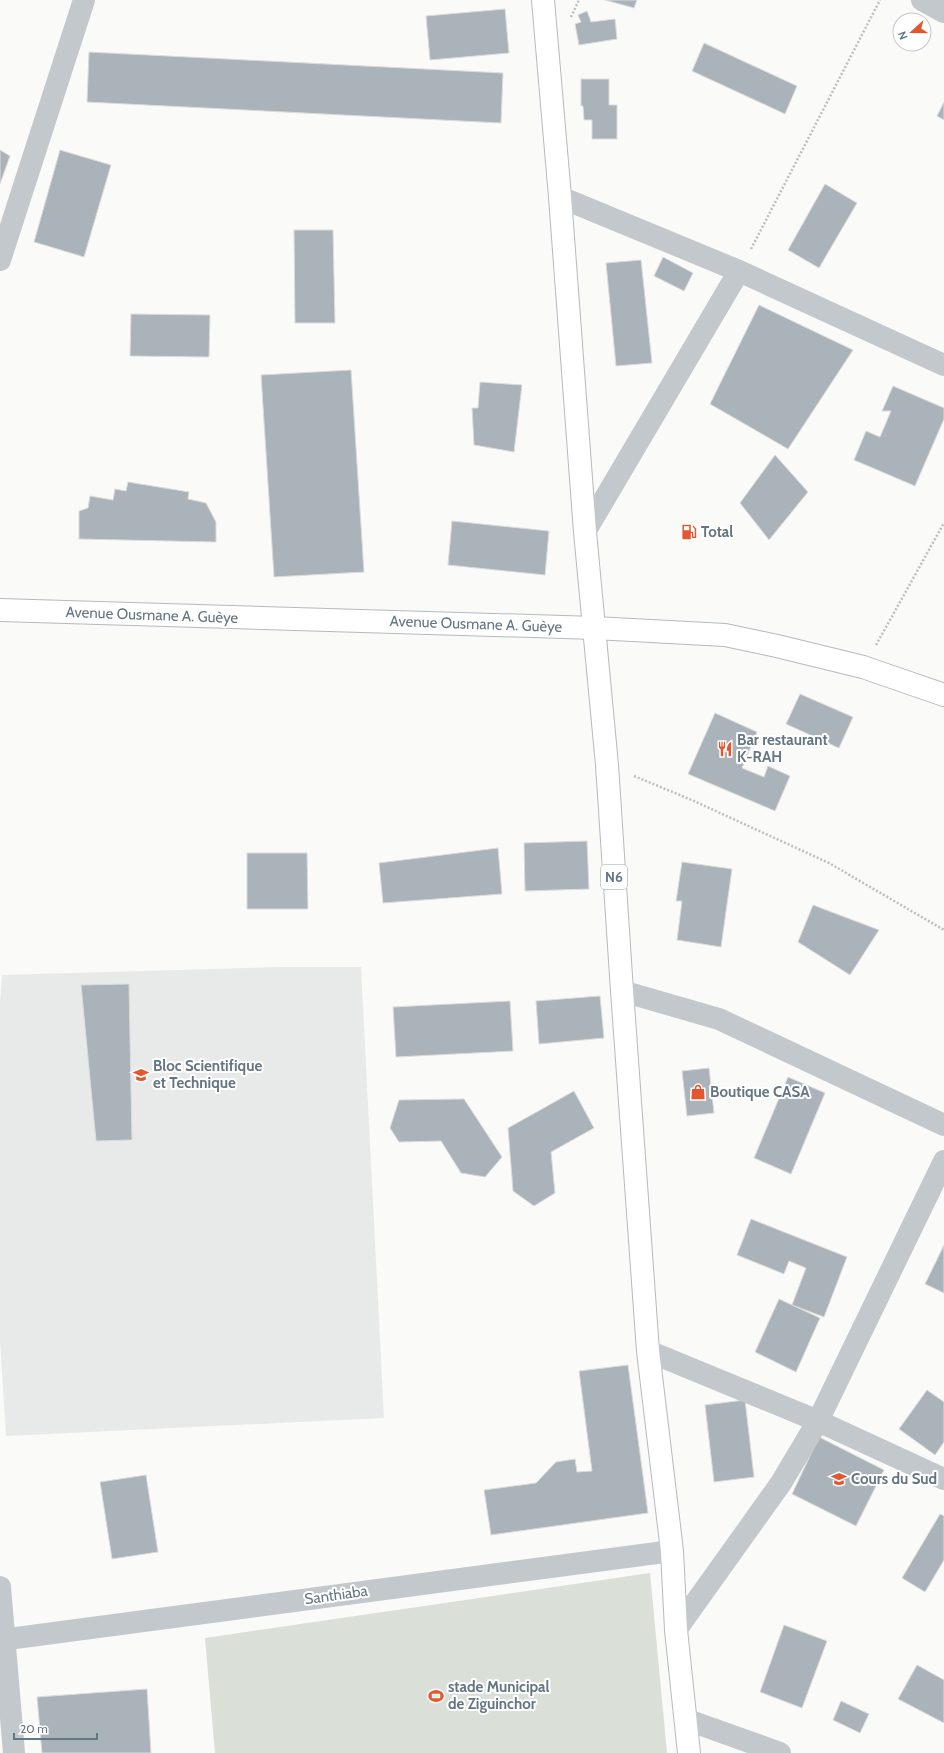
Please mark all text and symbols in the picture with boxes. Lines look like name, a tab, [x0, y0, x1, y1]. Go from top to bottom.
north arrow	[892, 12, 932, 52]
text: N	[895, 29, 911, 42]
fuel station icon: Total	[680, 523, 698, 541]
place label: Total	[701, 523, 733, 541]
street label: Avenue Ousmane A. Guèye	[65, 603, 239, 627]
street label: Avenue Ousmane A. Guèye	[389, 612, 563, 636]
place label: Bar restaurant K-RAH	[737, 731, 828, 766]
restaurant icon: Bar restaurant K-RAH	[716, 740, 734, 758]
road number: N6	[601, 865, 627, 889]
place label: Bloc Scientifique et Technique	[153, 1057, 262, 1092]
school or university icon: Bloc Scientifique et Technique	[132, 1066, 150, 1084]
shop icon: Boutique CASA	[689, 1083, 707, 1101]
place label: Boutique CASA	[710, 1083, 810, 1101]
school or university icon: Cours du Sud	[830, 1470, 848, 1488]
place label: Cours du Sud	[851, 1470, 937, 1488]
street label: Santhiaba	[303, 1582, 369, 1608]
place label: stade Municipal de Ziguinchor	[448, 1678, 550, 1713]
sports icon: stade Municipal de Ziguinchor	[427, 1687, 445, 1705]
scale bar	[14, 1715, 97, 1741]
text: 20 m	[20, 1721, 48, 1736]

